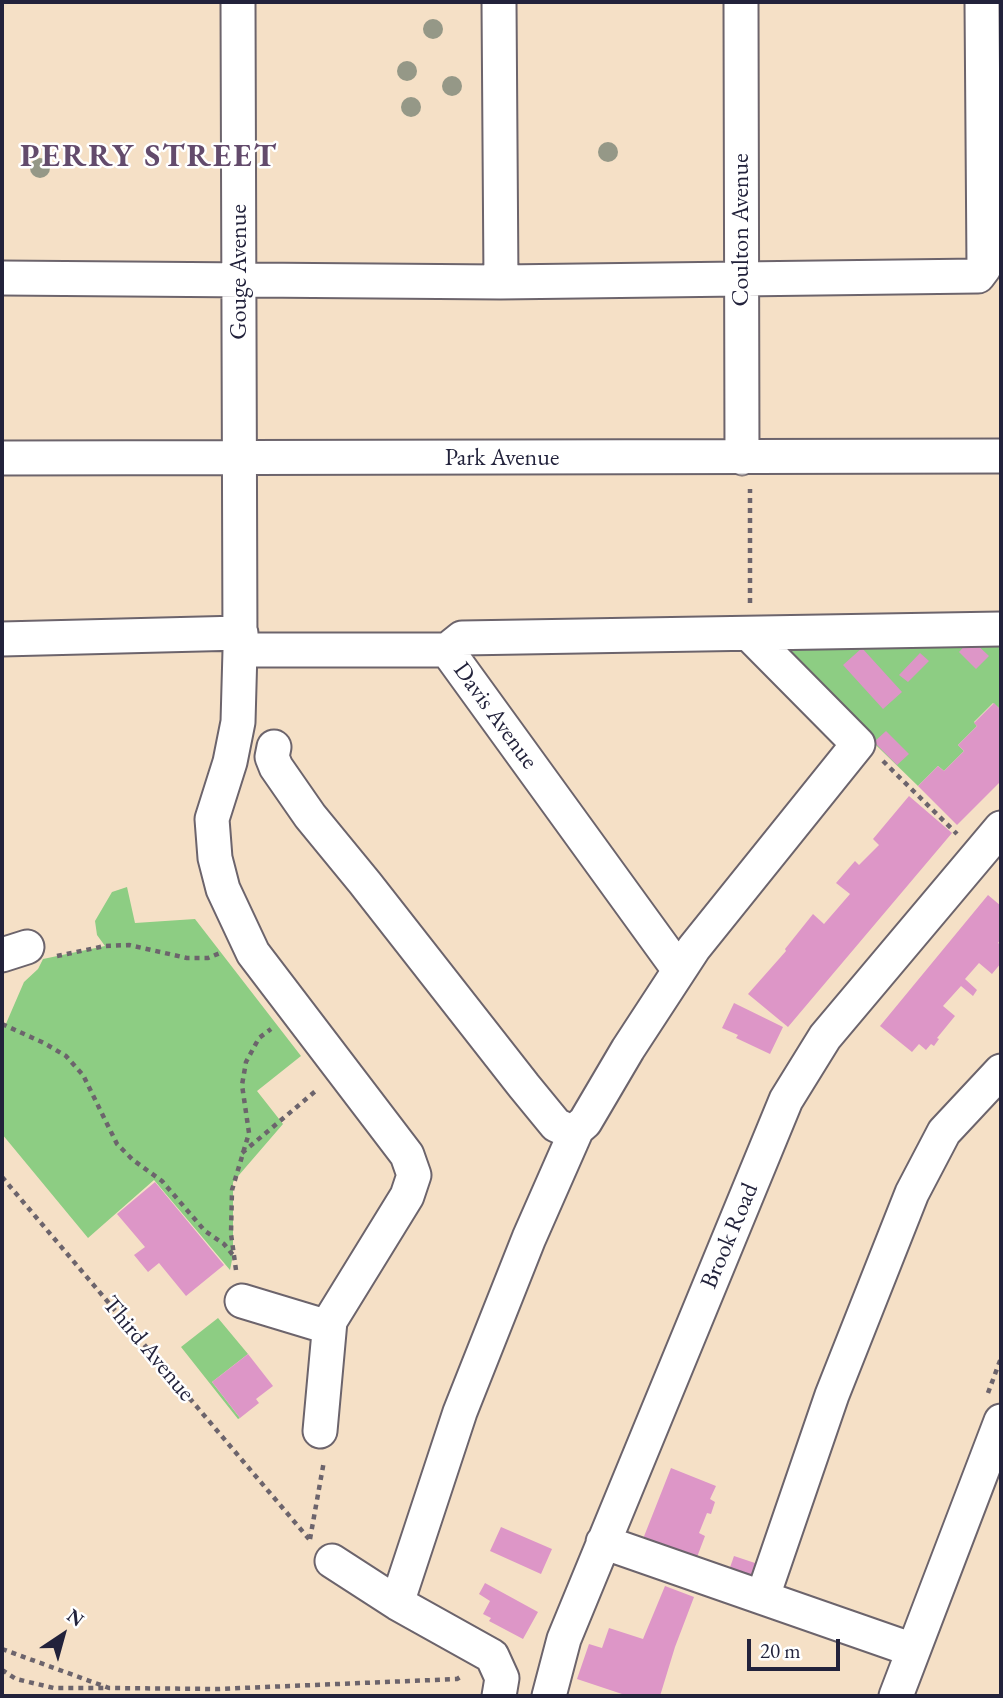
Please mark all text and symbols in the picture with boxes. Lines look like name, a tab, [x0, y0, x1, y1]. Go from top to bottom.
district label: PERRY STREET	[22, 138, 276, 176]
street label: Coulton Avenue	[727, 153, 755, 307]
street label: Gouge Avenue	[225, 204, 253, 340]
street label: Park Avenue	[445, 444, 559, 472]
street label: Davis Avenue	[447, 657, 543, 775]
street label: Brook Road	[695, 1179, 765, 1293]
street label: Third Avenue	[96, 1291, 200, 1407]
north arrow	[28, 1600, 98, 1670]
text: N	[62, 1603, 89, 1632]
scale bar	[751, 1624, 844, 1668]
text: 20 m	[760, 1637, 801, 1664]

